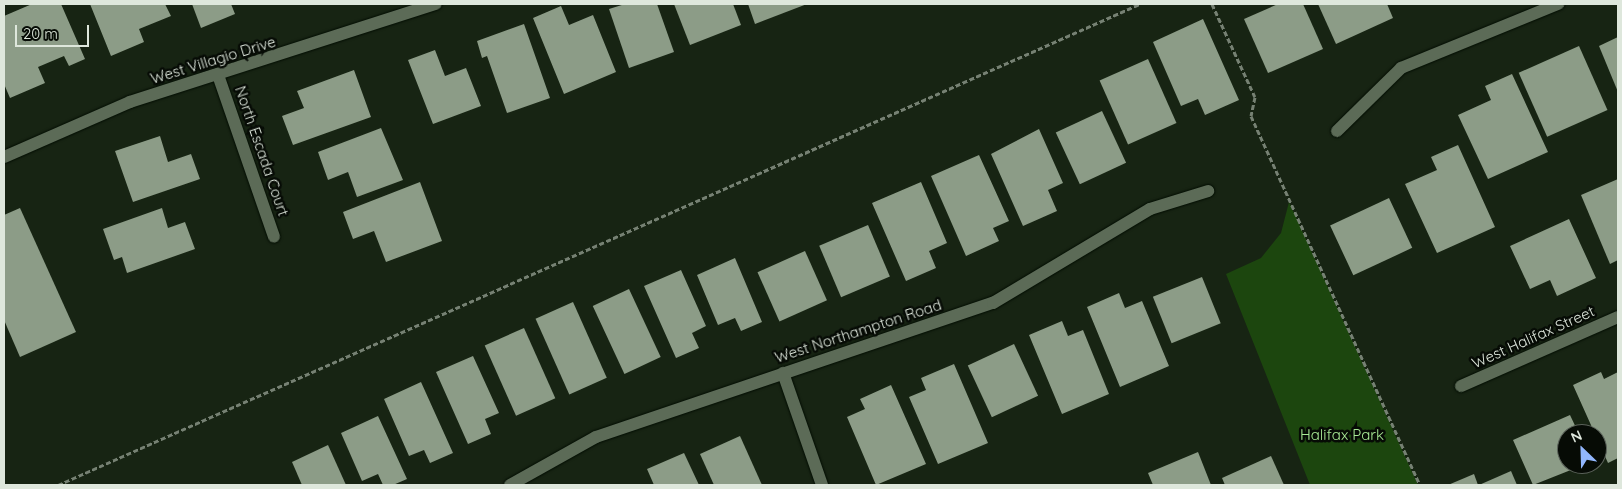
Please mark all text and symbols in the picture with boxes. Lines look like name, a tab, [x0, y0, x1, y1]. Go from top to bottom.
scale bar	[18, 15, 91, 47]
text: 20 m	[23, 24, 58, 43]
street label: West Villagio Drive	[148, 32, 278, 88]
street label: North Escada Court	[231, 84, 293, 218]
street label: West Northampton Road	[772, 296, 944, 366]
street label: West Halifax Street	[1469, 302, 1597, 372]
north arrow	[1557, 424, 1607, 474]
park label: Halifax Park	[1300, 426, 1384, 444]
text: N	[1568, 426, 1585, 447]

